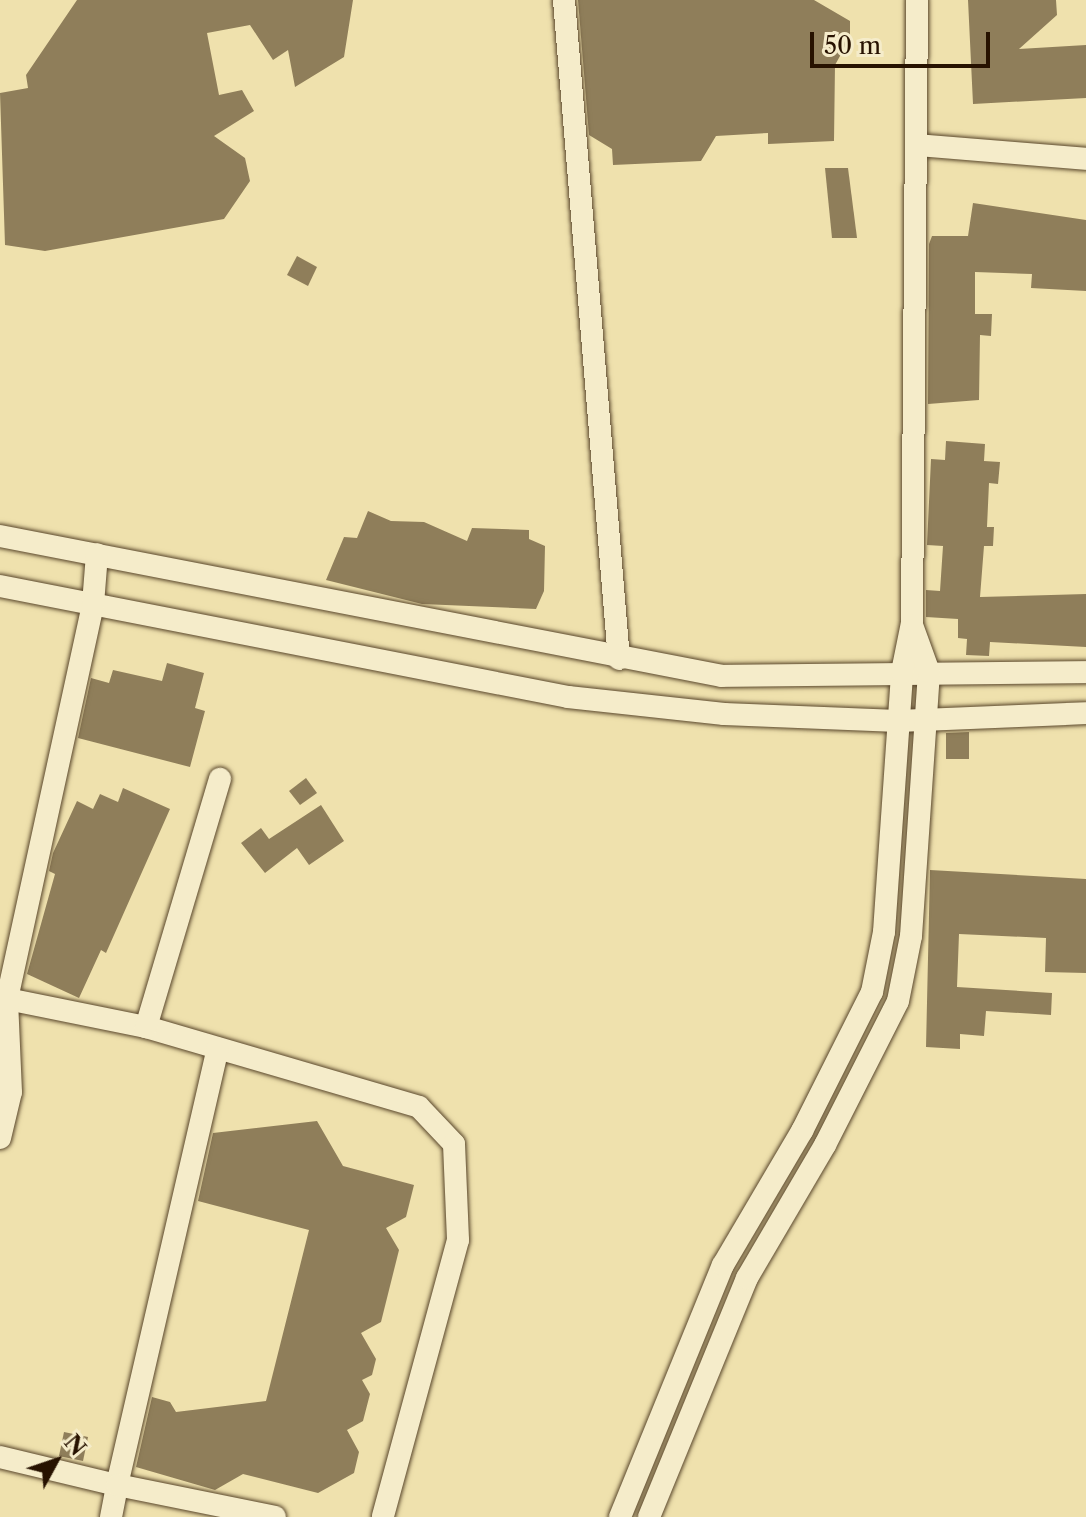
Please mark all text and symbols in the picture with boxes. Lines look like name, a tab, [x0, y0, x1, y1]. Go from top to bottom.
scale bar	[814, 16, 994, 66]
text: 50 m	[824, 31, 881, 60]
north arrow	[16, 1421, 96, 1501]
text: N	[58, 1429, 91, 1461]

